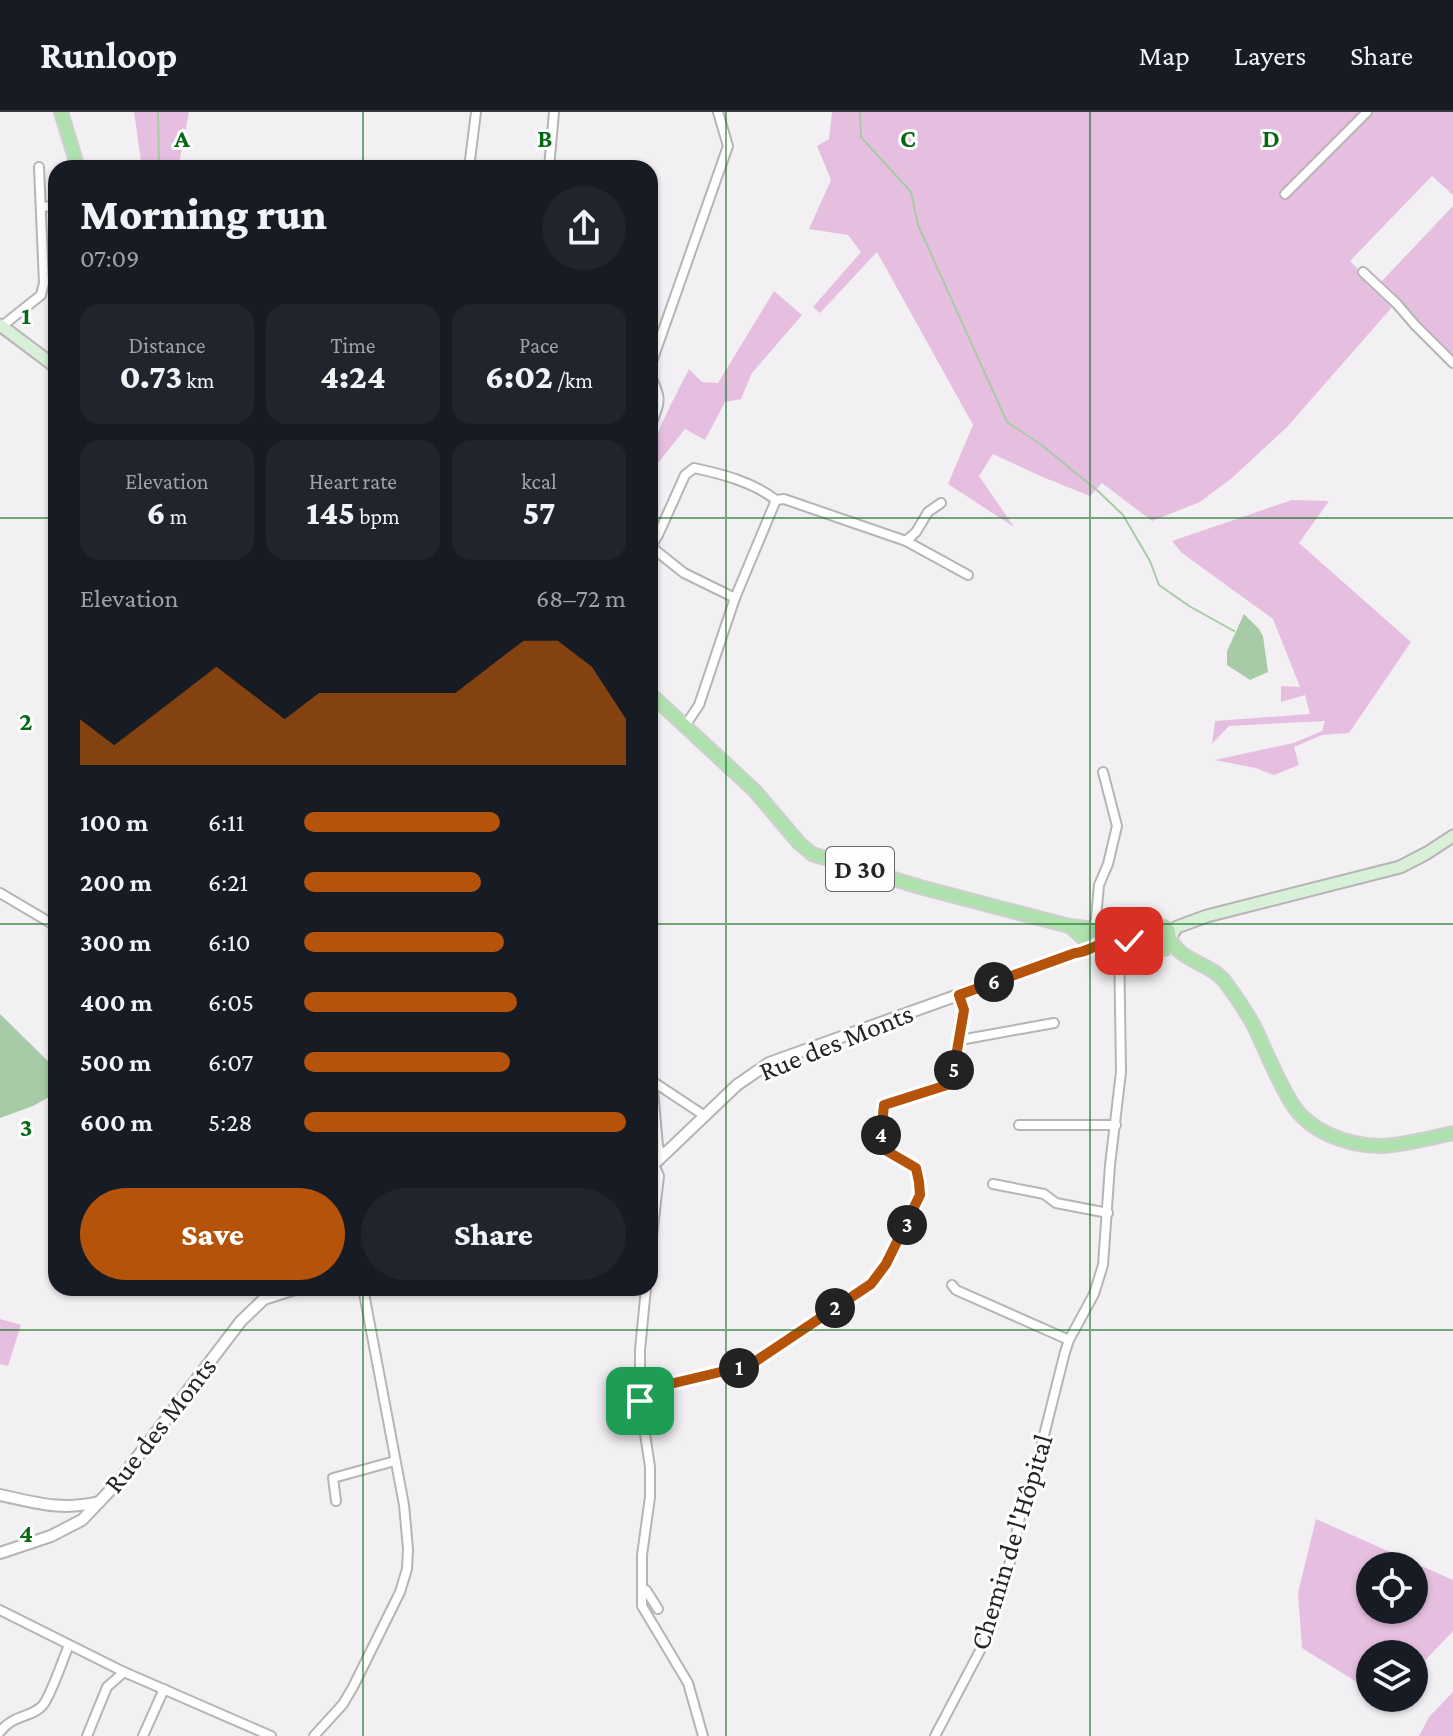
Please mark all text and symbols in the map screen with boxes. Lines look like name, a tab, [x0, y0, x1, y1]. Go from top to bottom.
text: Runloop	[40, 34, 177, 76]
text: Map	[1139, 40, 1190, 71]
text: Layers	[1234, 40, 1306, 71]
text: Share	[1350, 40, 1413, 71]
text: A	[173, 124, 190, 153]
text: B	[537, 124, 553, 153]
text: C	[900, 124, 916, 153]
text: D	[1262, 124, 1280, 153]
button: share	[542, 186, 626, 270]
text: Morning run	[80, 190, 327, 238]
text: 07:09	[80, 244, 140, 273]
text: 1	[21, 301, 31, 330]
text: Distance	[129, 333, 205, 358]
text: Time	[330, 333, 376, 358]
text: Pace	[519, 333, 559, 358]
text: 0.73	[119, 358, 182, 395]
text: 4:24	[320, 358, 386, 395]
text: 6:02	[485, 358, 553, 395]
text: km	[182, 368, 215, 393]
text: /km	[553, 368, 593, 393]
text: Elevation	[125, 469, 209, 494]
text: Heart rate	[309, 469, 397, 494]
text: kcal	[521, 469, 557, 494]
text: 6	[147, 494, 166, 531]
text: 145	[306, 494, 355, 531]
text: 57	[522, 494, 556, 531]
text: m	[166, 504, 187, 529]
text: bpm	[355, 504, 400, 529]
text: Elevation	[80, 584, 178, 613]
text: 68–72 m	[536, 584, 626, 613]
text: 2	[19, 707, 33, 736]
text: 100 m	[80, 808, 148, 837]
text: 6:11	[208, 808, 244, 837]
road number: D 30	[826, 847, 894, 891]
text: 200 m	[80, 868, 152, 897]
text: 6:21	[208, 868, 248, 897]
pin	[1095, 907, 1163, 975]
icon: check	[1107, 919, 1151, 963]
text: 300 m	[80, 928, 151, 957]
text: 6:10	[208, 928, 250, 957]
pin: 6	[974, 962, 1014, 1002]
text: 6	[988, 969, 1000, 994]
text: 400 m	[80, 988, 153, 1017]
text: 6:05	[208, 988, 254, 1017]
street label: Rue des Monts	[755, 997, 917, 1087]
text: 500 m	[80, 1048, 151, 1077]
text: 6:07	[208, 1048, 253, 1077]
pin: 5	[934, 1050, 974, 1090]
text: 5	[949, 1057, 959, 1082]
text: 600 m	[80, 1108, 153, 1137]
text: 5:28	[208, 1108, 253, 1137]
text: 3	[20, 1113, 32, 1142]
pin: 4	[861, 1115, 901, 1155]
text: 4	[875, 1122, 887, 1147]
button: Save	[80, 1188, 345, 1280]
button: Share	[361, 1188, 626, 1280]
pin: 3	[887, 1205, 927, 1245]
text: 3	[902, 1212, 912, 1237]
pin: 2	[815, 1288, 855, 1328]
text: 2	[829, 1295, 841, 1320]
pin: 1	[719, 1348, 759, 1388]
street label: Rue des Monts	[98, 1351, 222, 1499]
text: 1	[735, 1355, 743, 1380]
pin	[606, 1367, 674, 1435]
icon: arrive	[618, 1379, 662, 1423]
street label: Chemin de l'Hôpital	[963, 1430, 1059, 1654]
text: 4	[19, 1519, 33, 1548]
map controls	[1356, 1552, 1428, 1712]
button: locate	[1356, 1552, 1428, 1624]
button: layers	[1356, 1640, 1428, 1712]

